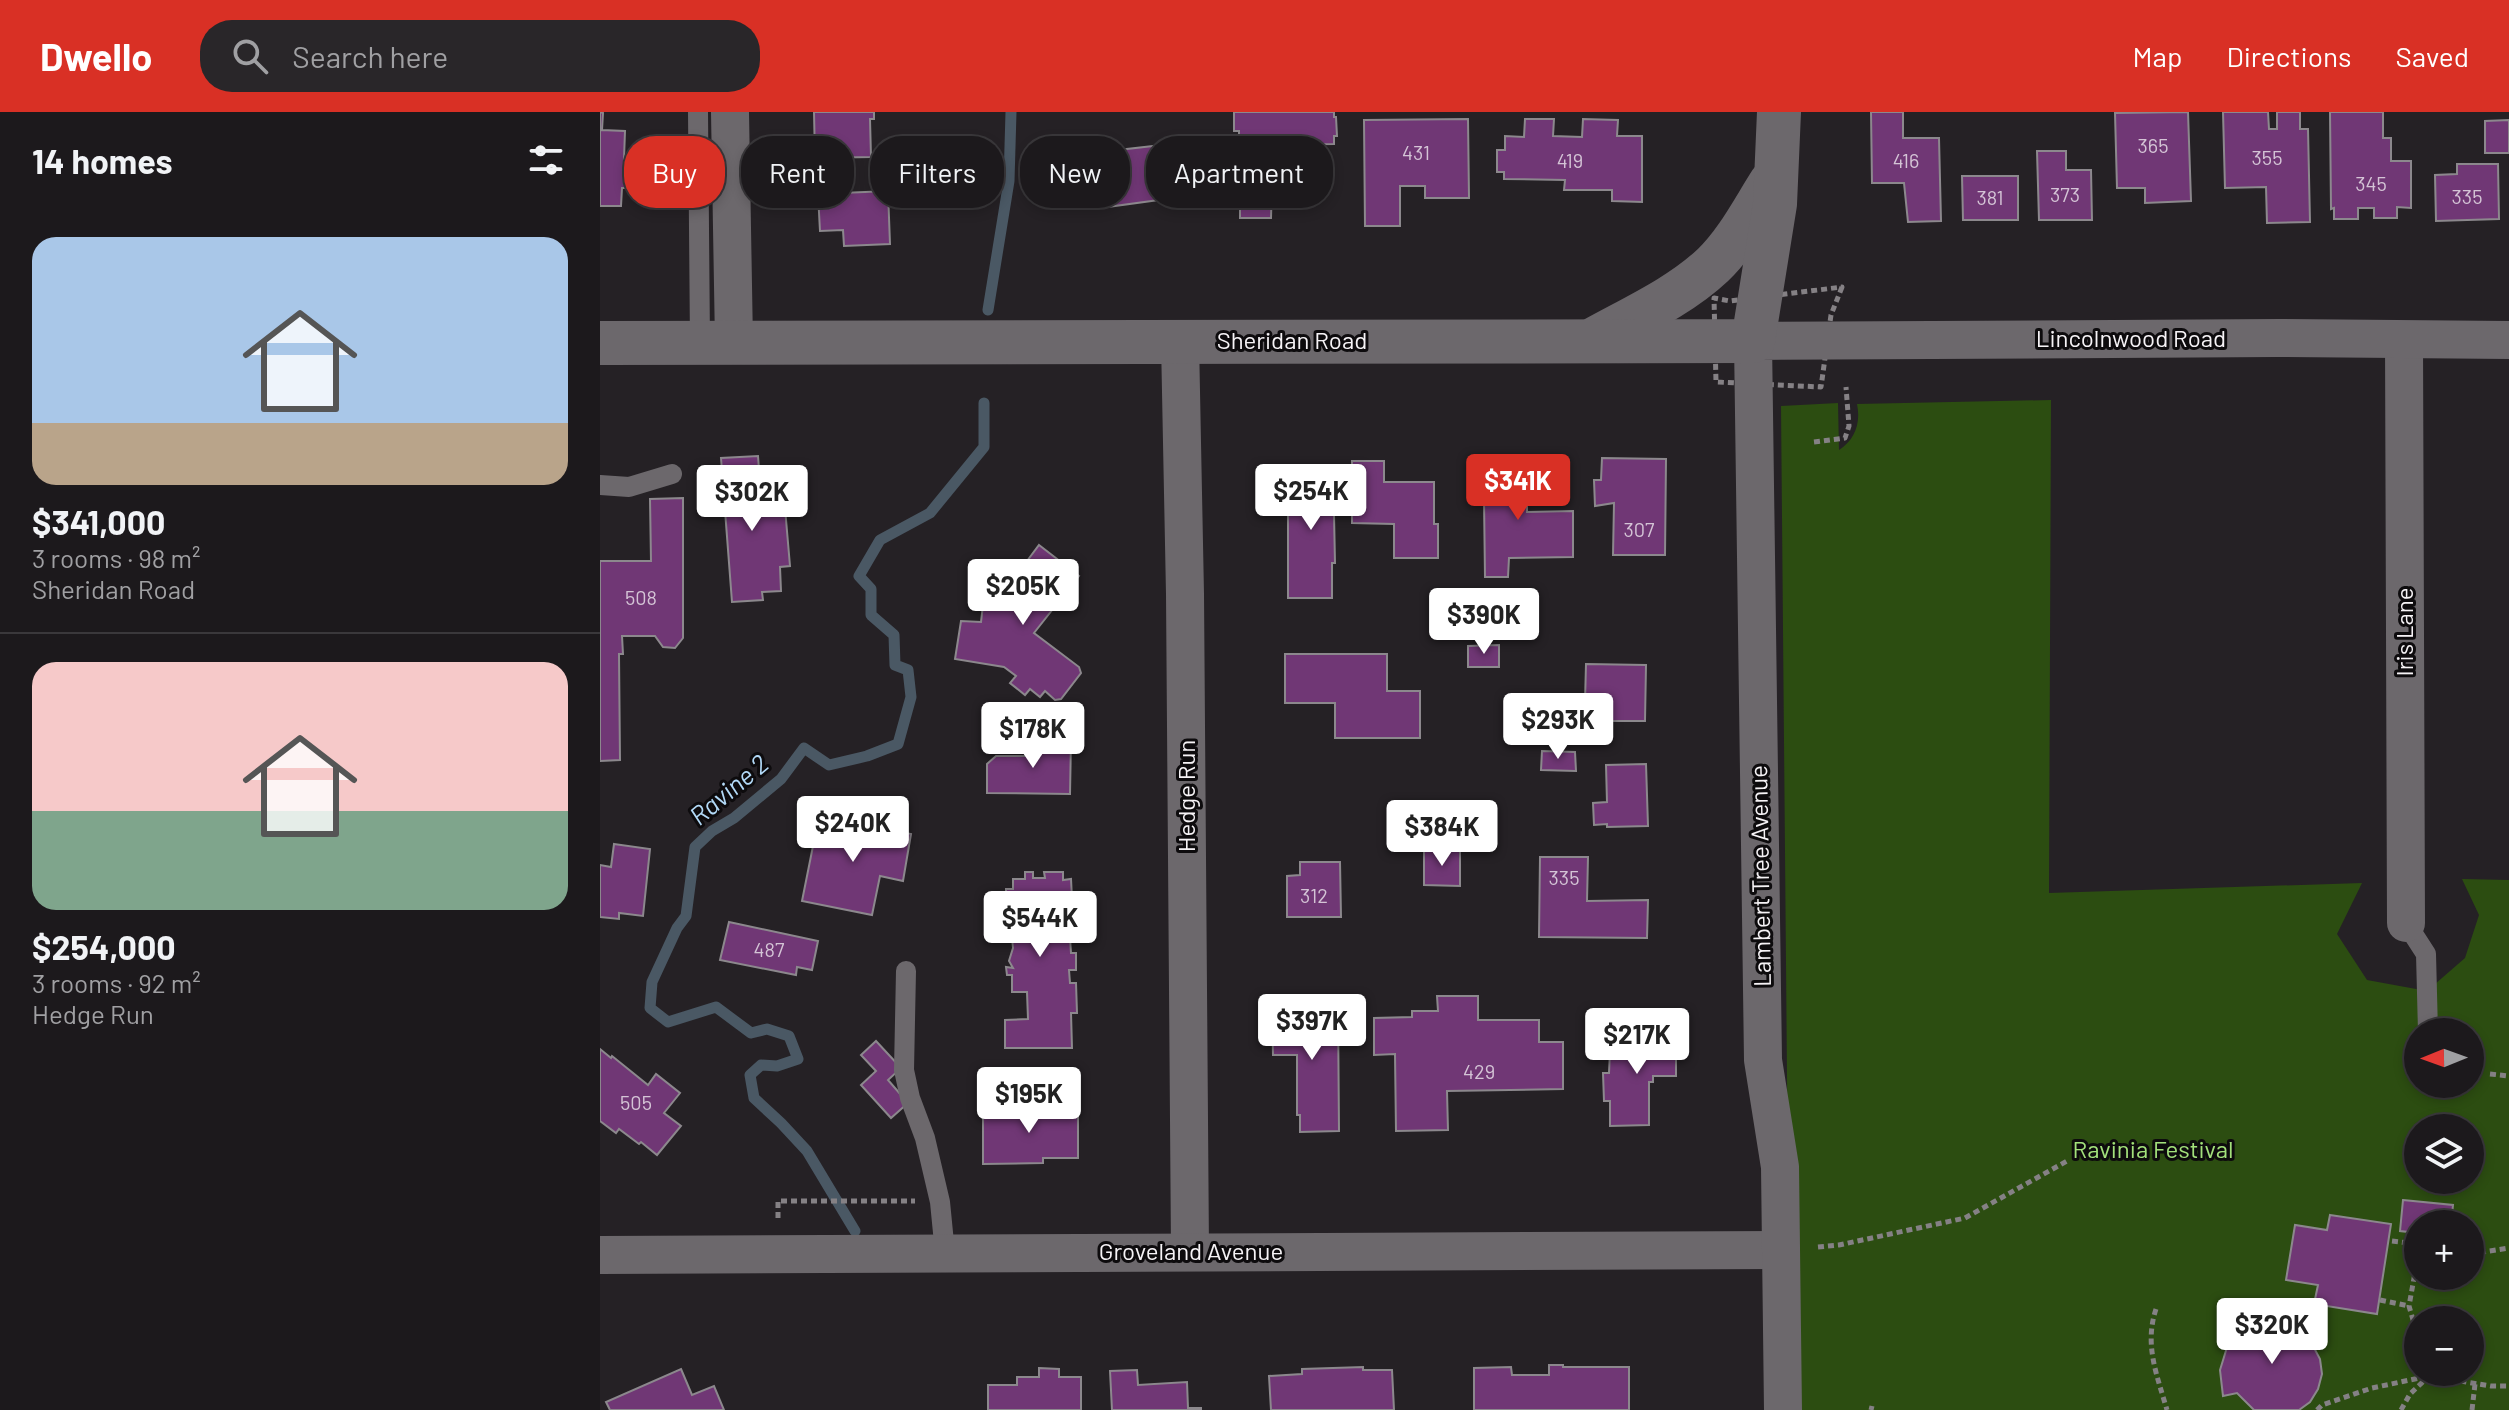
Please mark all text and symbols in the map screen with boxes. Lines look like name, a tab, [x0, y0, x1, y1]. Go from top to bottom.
search box	[200, 20, 760, 92]
text: Dwello	[40, 33, 152, 79]
icon: search	[228, 34, 272, 78]
text: Search here	[292, 38, 448, 74]
text: Map	[2133, 39, 2182, 73]
text: Directions	[2226, 39, 2352, 73]
text: Saved	[2396, 39, 2469, 73]
house number: 365	[2138, 133, 2168, 157]
chip: Buy	[624, 136, 725, 208]
chip: Rent	[741, 136, 854, 208]
chip: Filters	[870, 136, 1004, 208]
chip: New	[1020, 136, 1130, 208]
chip: Apartment	[1146, 136, 1333, 208]
icon: filters	[524, 138, 568, 182]
text: 14 homes	[32, 140, 173, 181]
house number: 431	[1402, 140, 1430, 164]
house number: 355	[2252, 145, 2282, 169]
house number: 419	[1557, 148, 1583, 172]
house number: 416	[1893, 148, 1919, 172]
house number: 345	[2355, 171, 2387, 195]
house number: 373	[2050, 182, 2080, 206]
house number: 335	[2452, 184, 2482, 208]
house number: 381	[1976, 185, 2004, 209]
icon: home	[228, 289, 372, 433]
street label: Lincolnwood Road	[2036, 323, 2226, 352]
street label: Sheridan Road	[1217, 325, 1367, 354]
pin: $341K	[1462, 454, 1574, 522]
pin: $254K	[1255, 464, 1367, 532]
text: $341K	[1484, 464, 1552, 495]
pin: $302K	[696, 465, 808, 533]
text: $254K	[1273, 474, 1349, 505]
text: $302K	[715, 475, 789, 506]
text: $341,000	[32, 501, 165, 542]
house number: 307	[1623, 517, 1655, 541]
text: 3 rooms · 98 m²	[32, 542, 200, 573]
pin: $205K	[967, 559, 1079, 627]
text: $205K	[986, 569, 1060, 600]
text: Sheridan Road	[32, 573, 195, 604]
house number: 508	[625, 585, 657, 609]
pin: $390K	[1428, 588, 1540, 656]
street label: Iris Lane	[2389, 588, 2418, 676]
text: $390K	[1447, 598, 1521, 629]
pin: $293K	[1502, 693, 1614, 761]
pin: $178K	[977, 702, 1089, 770]
text: $293K	[1521, 703, 1595, 734]
text: $178K	[999, 712, 1067, 743]
icon: home	[228, 714, 372, 858]
street label: Hedge Run	[1171, 740, 1200, 852]
water label: Ravine 2	[682, 747, 774, 831]
street label: Lambert Tree Avenue	[1743, 765, 1776, 987]
pin: $240K	[797, 796, 909, 864]
pin: $384K	[1386, 800, 1498, 868]
text: $240K	[815, 806, 891, 837]
text: $384K	[1405, 810, 1479, 841]
house number: 335	[1549, 865, 1579, 889]
house number: 312	[1300, 883, 1328, 907]
pin: $544K	[984, 891, 1096, 959]
text: $544K	[1002, 901, 1078, 932]
text: $254,000	[32, 926, 176, 967]
house number: 487	[754, 937, 785, 961]
text: 3 rooms · 92 m²	[32, 967, 201, 998]
pin: $397K	[1256, 994, 1368, 1062]
text: Hedge Run	[32, 998, 154, 1029]
text: $397K	[1276, 1004, 1348, 1035]
pin: $217K	[1581, 1008, 1693, 1076]
text: $217K	[1603, 1018, 1671, 1049]
north arrow	[2404, 1018, 2484, 1098]
map controls	[2404, 1018, 2484, 1386]
house number: 429	[1463, 1059, 1495, 1083]
pin: $195K	[973, 1067, 1085, 1135]
text: $195K	[995, 1077, 1063, 1108]
house number: 505	[620, 1090, 652, 1114]
button: layers	[2404, 1114, 2484, 1194]
park label: Ravinia Festival	[2073, 1134, 2234, 1163]
button: +	[2404, 1210, 2484, 1290]
street label: Groveland Avenue	[1099, 1236, 1283, 1265]
pin: $320K	[2216, 1298, 2328, 1366]
button: −	[2404, 1306, 2484, 1386]
text: $320K	[2235, 1308, 2309, 1339]

